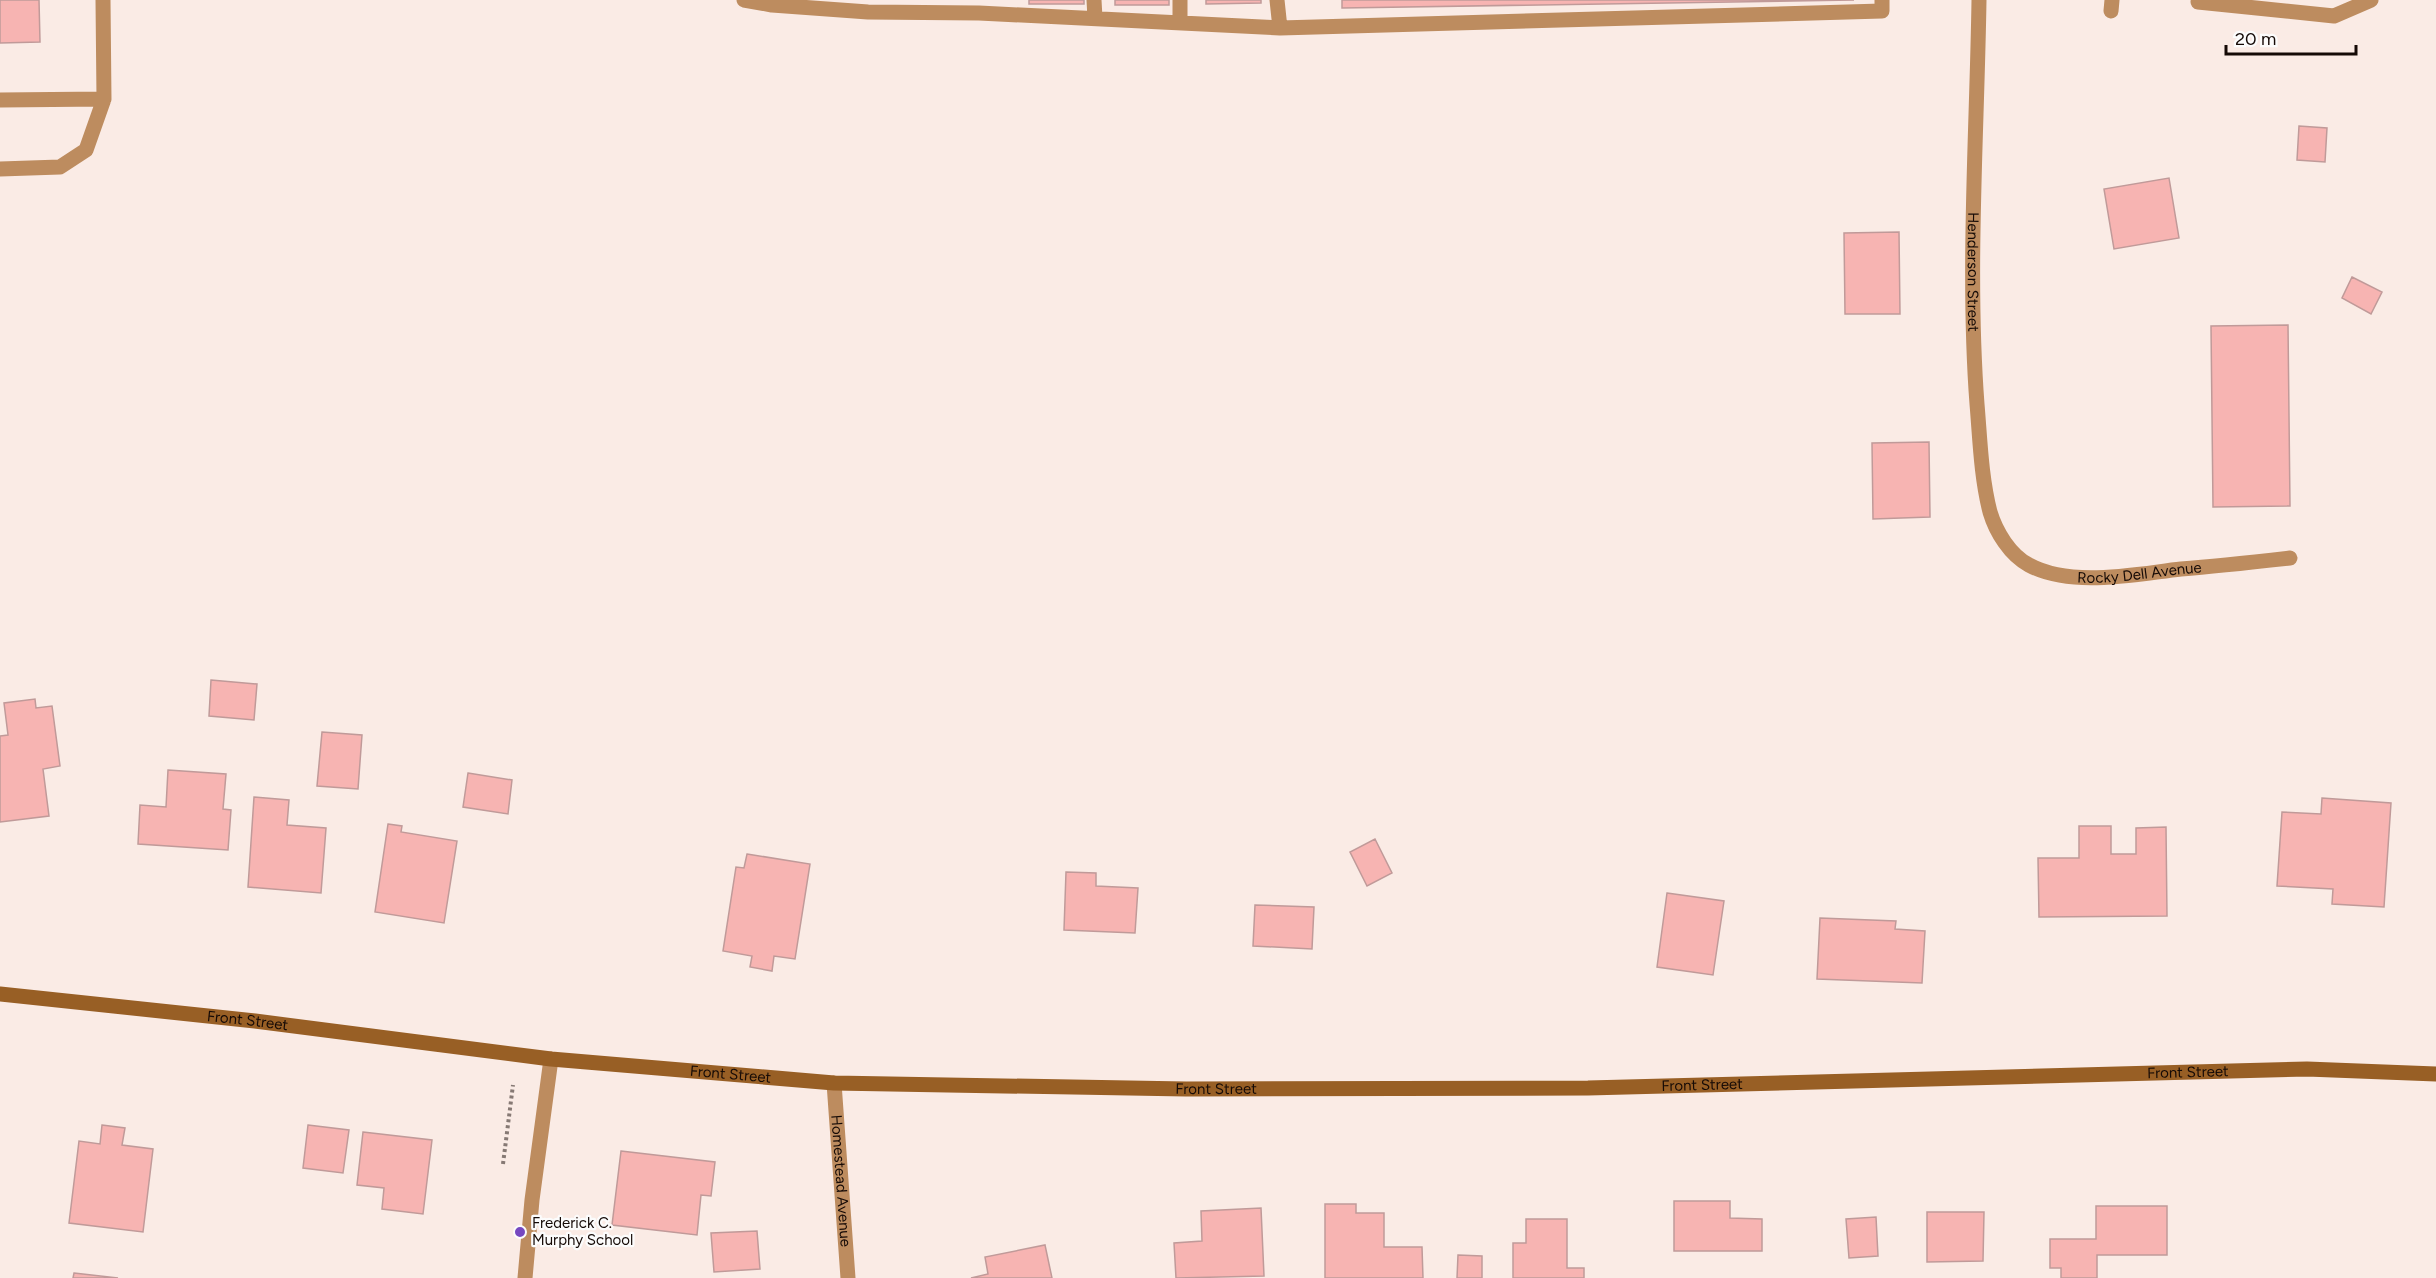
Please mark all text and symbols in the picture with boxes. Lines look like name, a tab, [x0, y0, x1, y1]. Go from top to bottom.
scale bar	[2226, 18, 2356, 56]
text: 20 m	[2235, 28, 2276, 50]
street label: Henderson Street	[1964, 212, 1982, 332]
street label: Rocky Dell Avenue	[2077, 558, 2202, 587]
street label: Front Street	[206, 1007, 290, 1034]
street label: Front Street	[689, 1062, 772, 1087]
street label: Front Street	[2147, 1062, 2229, 1082]
street label: Front Street	[1661, 1075, 1743, 1095]
street label: Front Street	[1175, 1080, 1257, 1098]
street label: Homestead Avenue	[827, 1114, 855, 1248]
place label: Frederick C. Murphy School	[532, 1214, 633, 1249]
marker: Frederick C. Murphy School	[513, 1225, 527, 1239]

